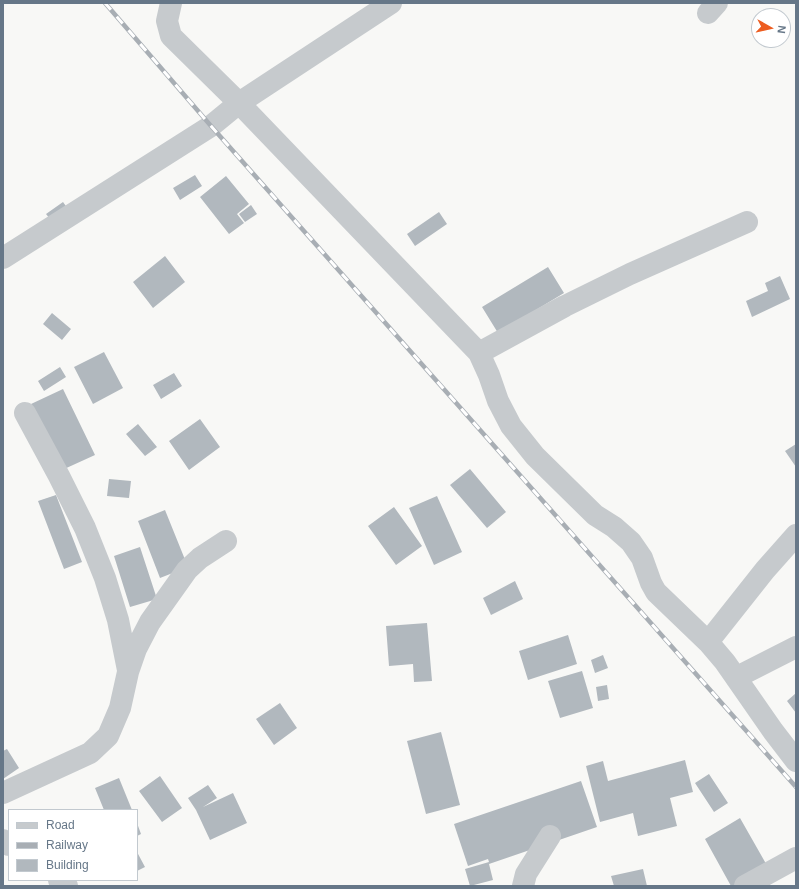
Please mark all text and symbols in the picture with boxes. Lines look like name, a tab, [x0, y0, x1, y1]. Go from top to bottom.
north arrow	[751, 8, 791, 48]
text: N	[775, 25, 788, 34]
legend	[8, 809, 138, 881]
text: Road	[46, 818, 75, 832]
text: Railway	[46, 838, 88, 852]
text: Building	[46, 858, 89, 872]

